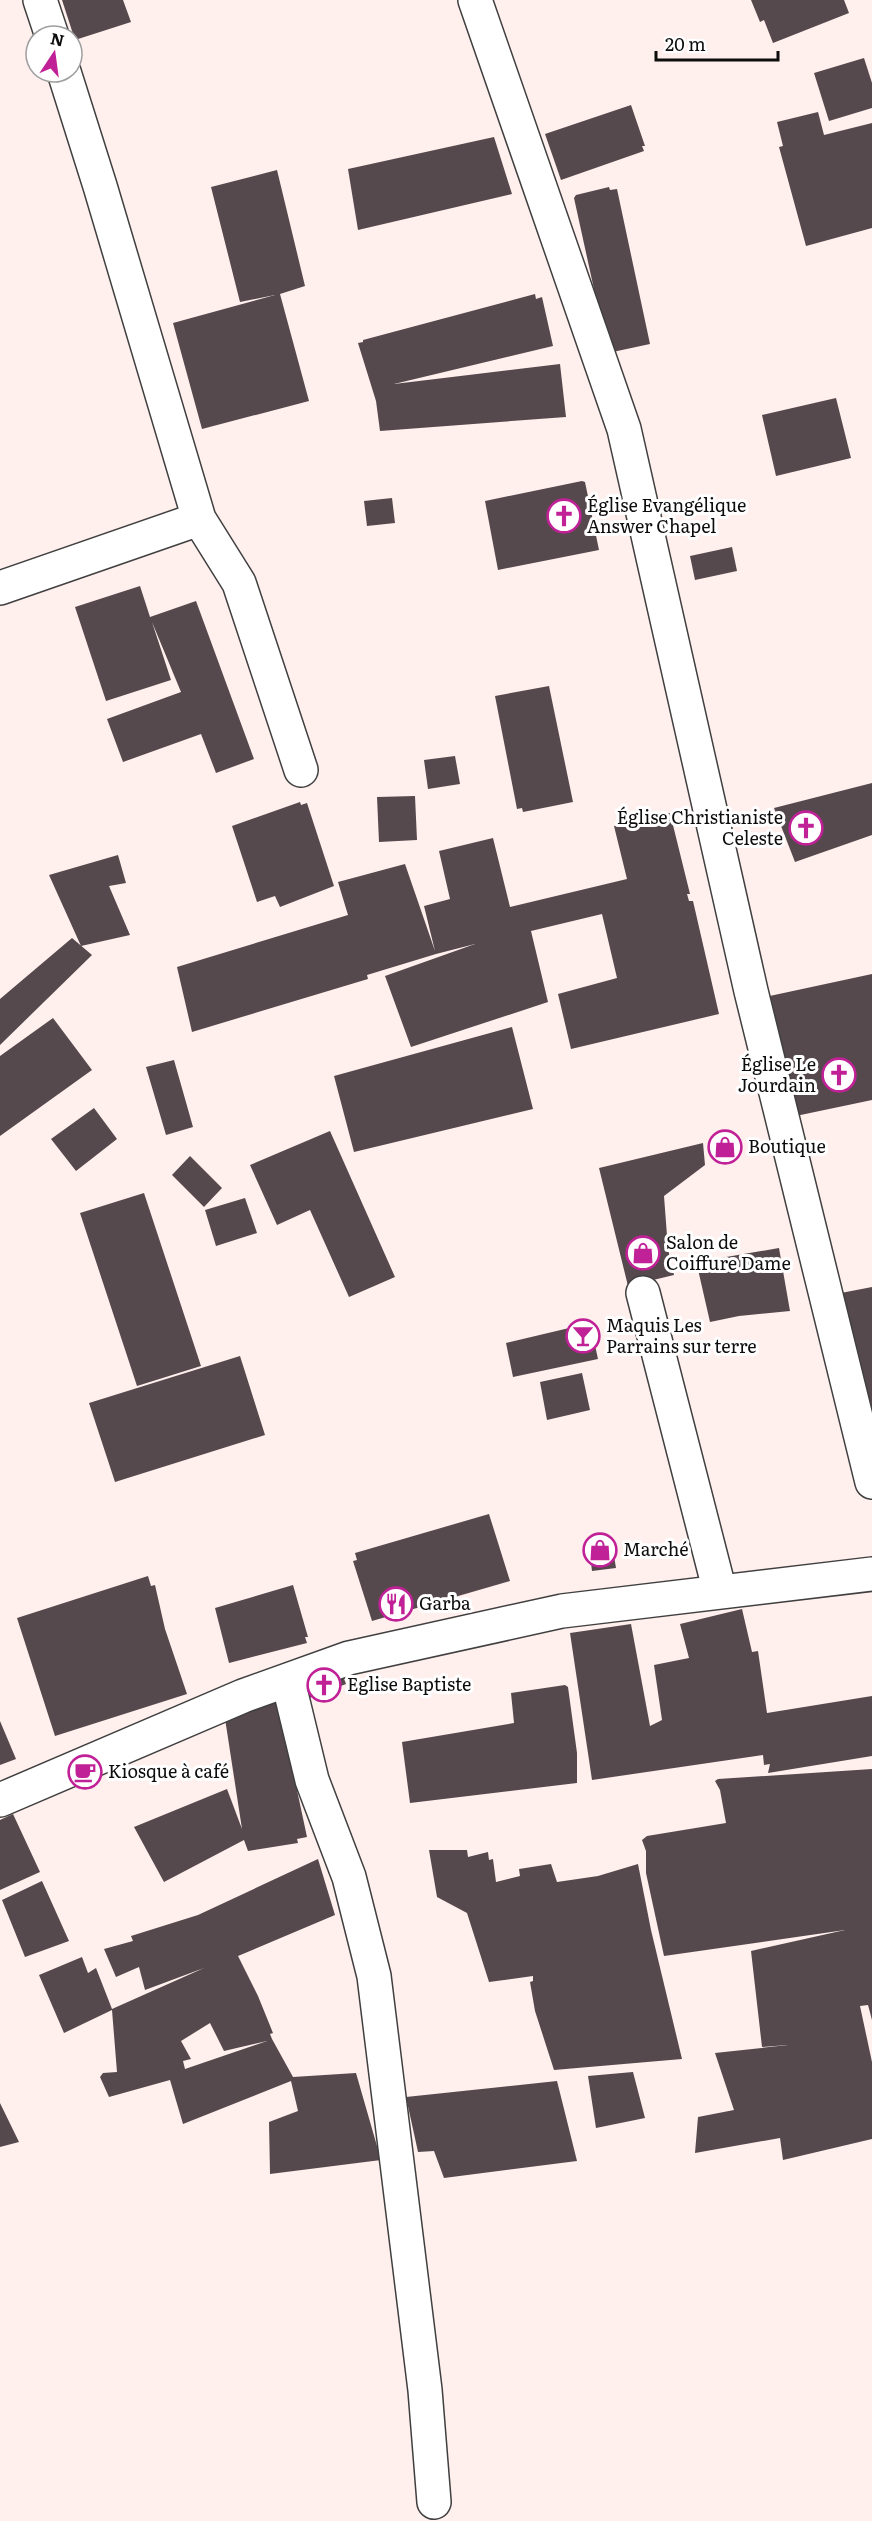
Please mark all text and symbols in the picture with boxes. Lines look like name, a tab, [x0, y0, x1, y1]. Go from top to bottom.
north arrow	[24, 24, 84, 84]
scale bar	[656, 24, 778, 62]
text: N	[48, 25, 67, 52]
text: 20 m	[665, 30, 706, 57]
place label: Église Evangélique Answer Chapel	[587, 491, 746, 539]
church icon: Église Evangélique Answer Chapel	[546, 498, 582, 534]
place label: Église Christianiste Celeste	[617, 803, 783, 851]
church icon: Église Christianiste Celeste	[788, 810, 824, 846]
place label: Église Le Jourdain	[738, 1050, 816, 1098]
church icon: Église Le Jourdain	[821, 1057, 857, 1093]
shop icon: Boutique	[707, 1129, 743, 1165]
place label: Boutique	[748, 1132, 826, 1159]
place label: Salon de Coiffure Dame	[666, 1228, 791, 1276]
shop icon: Salon de Coiffure Dame	[625, 1235, 661, 1271]
place label: Maquis Les Parrains sur terre	[606, 1311, 757, 1359]
bar icon: Maquis Les Parrains sur terre	[565, 1318, 601, 1354]
shop icon: Marché	[582, 1532, 618, 1568]
place label: Marché	[623, 1535, 689, 1562]
restaurant icon: Garba	[378, 1586, 414, 1622]
place label: Garba	[419, 1589, 471, 1616]
church icon: Eglise Baptiste	[306, 1667, 342, 1703]
place label: Eglise Baptiste	[347, 1670, 471, 1697]
cafe icon: Kiosque à café	[67, 1754, 103, 1790]
place label: Kiosque à café	[108, 1757, 229, 1784]

